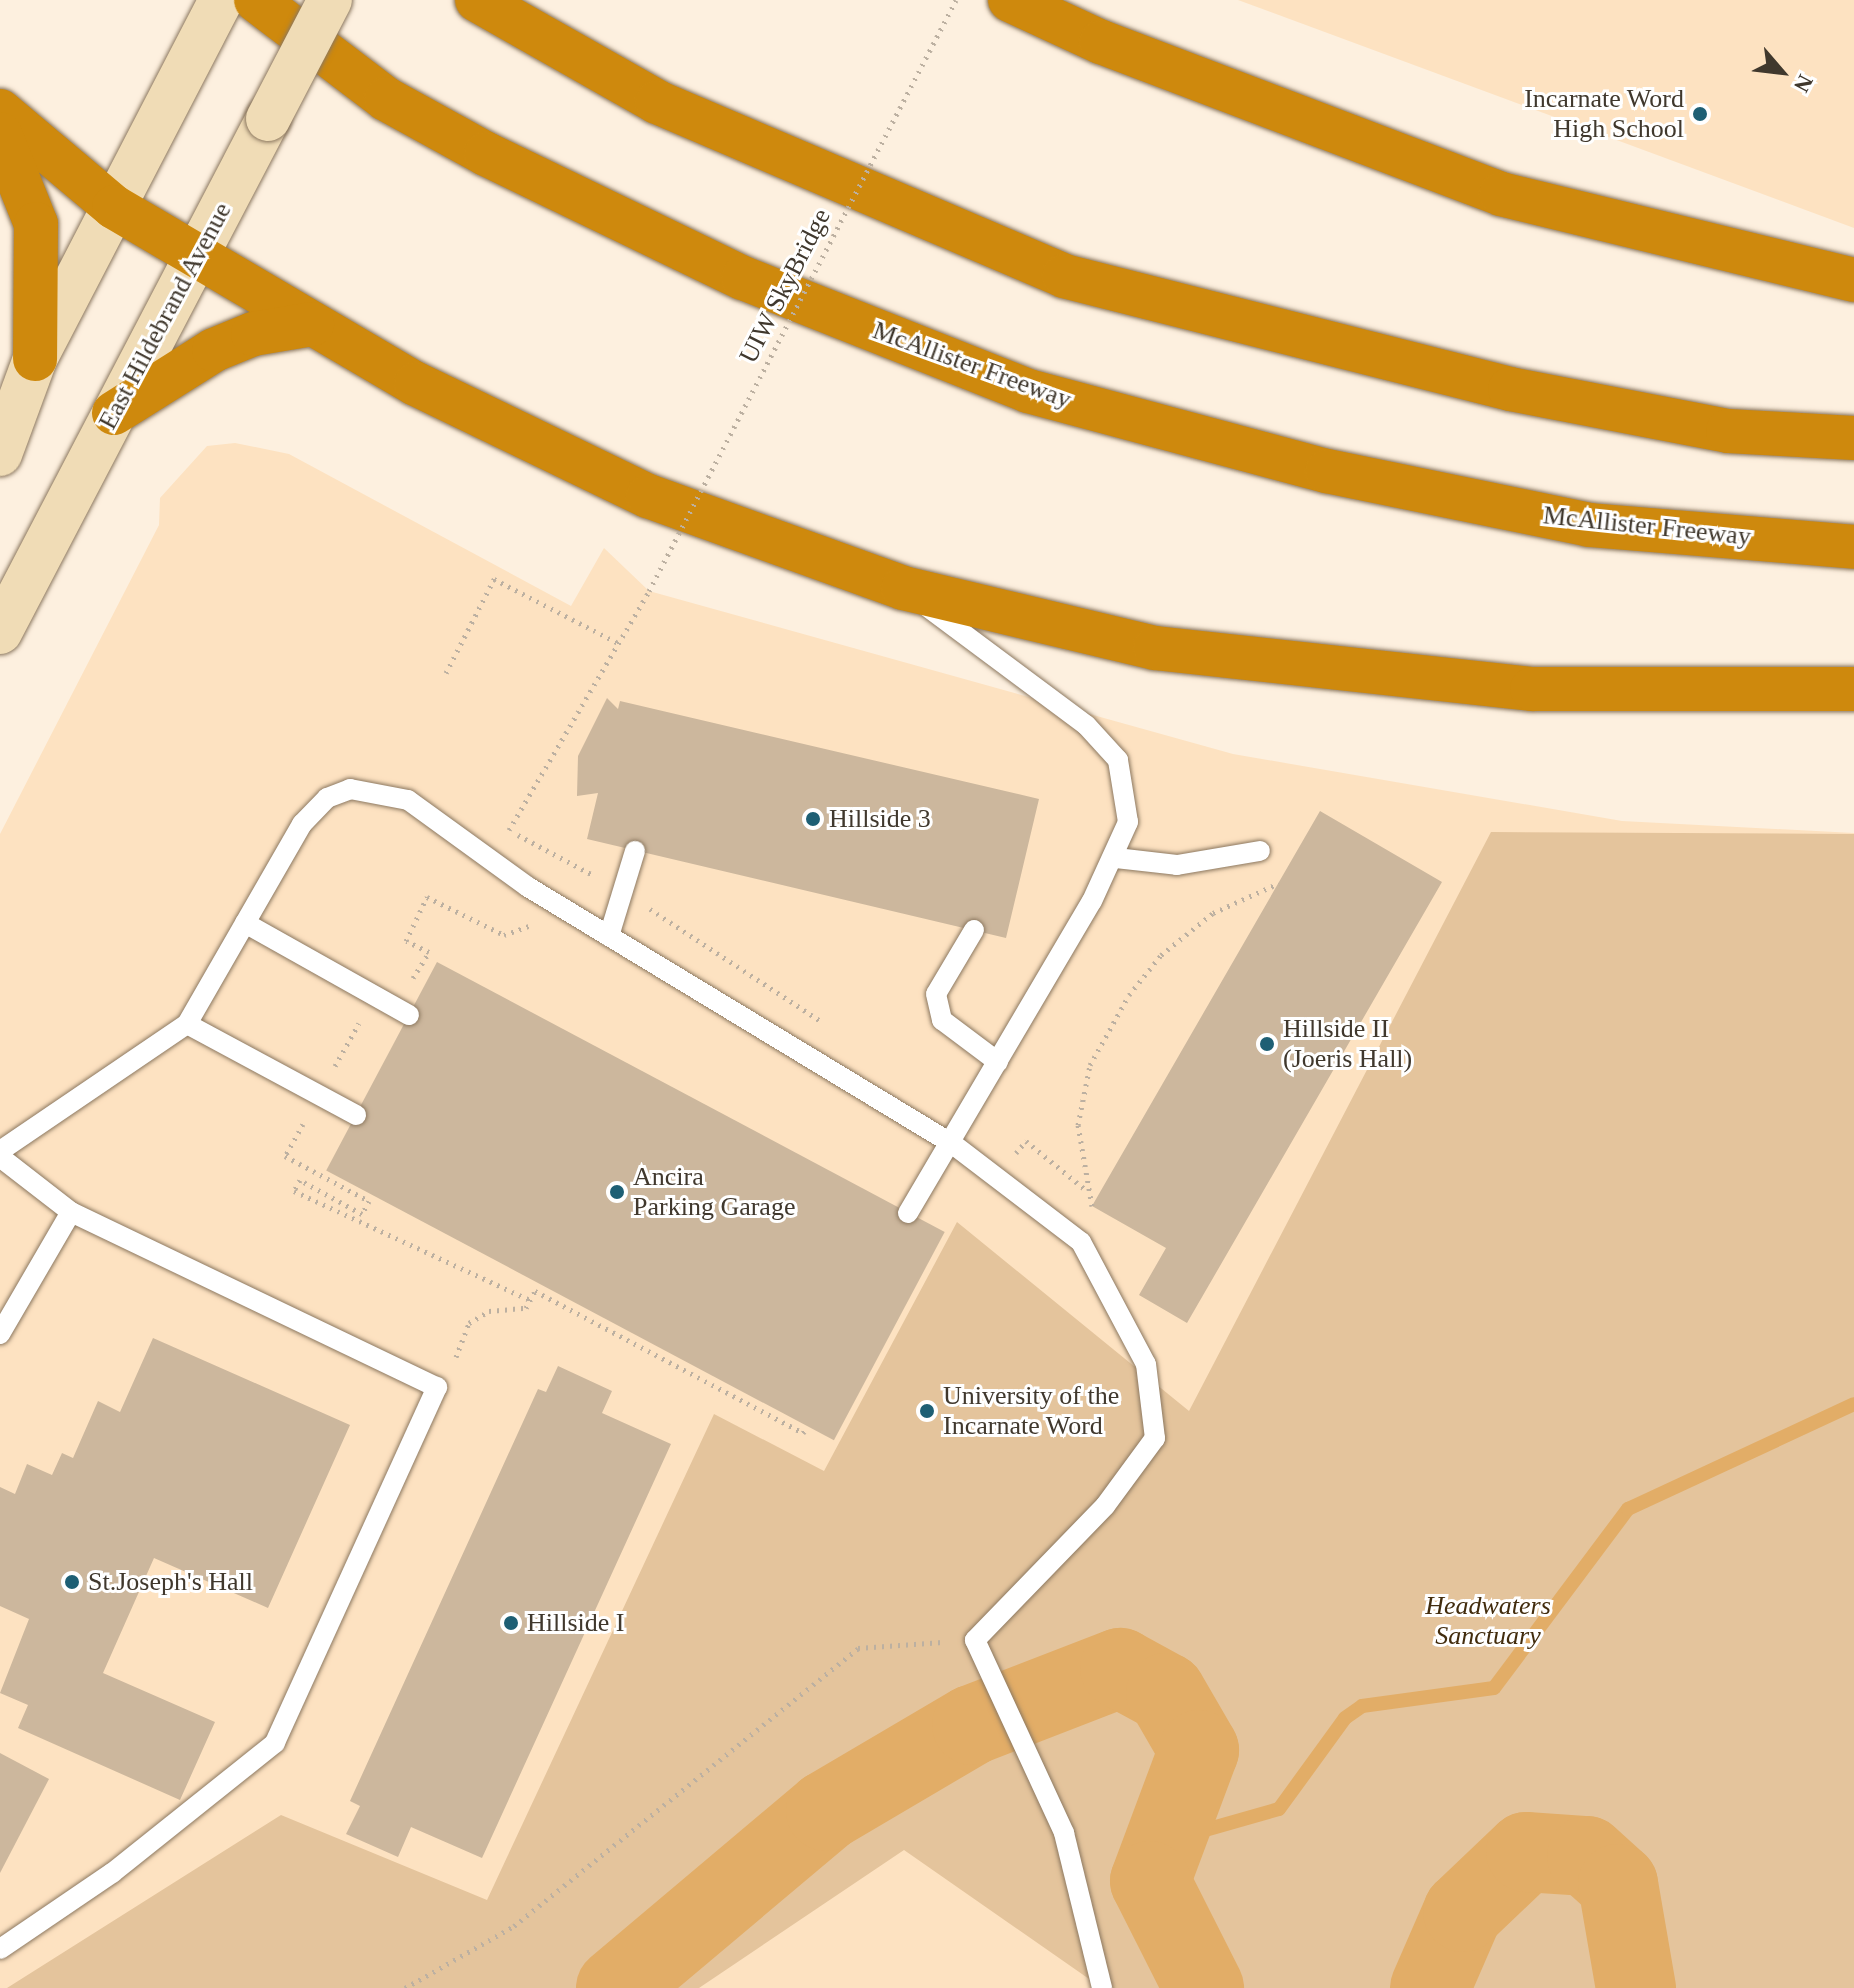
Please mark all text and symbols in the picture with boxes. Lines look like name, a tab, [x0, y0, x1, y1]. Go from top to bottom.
north arrow	[1742, 32, 1822, 112]
text: N	[1789, 71, 1818, 96]
place label: Incarnate Word High School	[1524, 83, 1684, 144]
marker: Incarnate Word High School	[1691, 105, 1709, 123]
street label: East Hildebrand Avenue	[92, 197, 238, 435]
street label: UIW SkyBridge	[733, 203, 837, 369]
street label: McAllister Freeway	[869, 315, 1075, 415]
street label: McAllister Freeway	[1542, 500, 1752, 552]
place label: Hillside 3	[829, 803, 931, 835]
marker: Hillside 3	[804, 810, 822, 828]
place label: Hillside II (Joeris Hall)	[1283, 1013, 1412, 1074]
marker: Hillside II (Joeris Hall)	[1258, 1035, 1276, 1053]
place label: Ancira Parking Garage	[633, 1161, 795, 1222]
marker: Ancira Parking Garage	[608, 1183, 626, 1201]
place label: University of the Incarnate Word	[943, 1380, 1119, 1442]
marker: University of the Incarnate Word	[918, 1402, 936, 1420]
place label: St.Joseph's Hall	[88, 1566, 253, 1598]
marker: St.Joseph's Hall	[63, 1573, 81, 1591]
park label: Headwaters Sanctuary	[1425, 1590, 1551, 1652]
place label: Hillside I	[527, 1607, 624, 1639]
marker: Hillside I	[502, 1614, 520, 1632]

